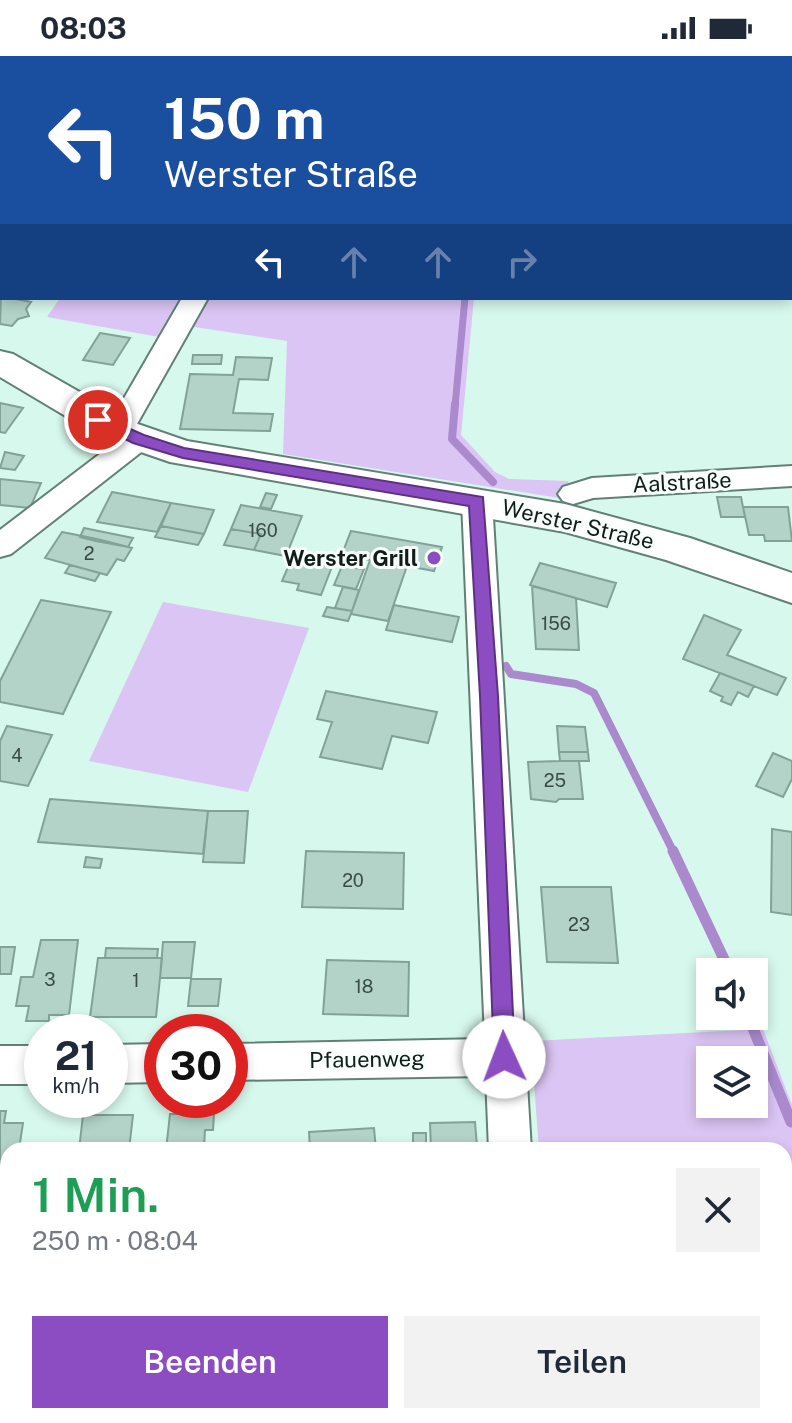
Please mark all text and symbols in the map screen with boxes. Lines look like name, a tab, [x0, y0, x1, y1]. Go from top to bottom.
text: 08:03	[40, 10, 127, 46]
text: 150 m	[164, 86, 325, 152]
icon: left	[32, 88, 136, 192]
text: Werster Straße	[164, 153, 418, 195]
icon: left	[248, 240, 292, 284]
icon: ahead	[332, 240, 376, 284]
icon: ahead	[416, 240, 460, 284]
icon: right	[500, 240, 544, 284]
pin	[64, 386, 132, 454]
icon: arrive	[76, 398, 120, 442]
street label: Aalstraße	[632, 466, 732, 498]
street label: Werster Straße	[499, 494, 657, 554]
house number: 160	[248, 520, 278, 541]
house number: 2	[84, 543, 94, 564]
place label: Werster Grill	[283, 545, 418, 571]
marker: Werster Grill	[425, 549, 443, 567]
house number: 156	[541, 613, 571, 634]
house number: 4	[11, 745, 23, 766]
house number: 25	[544, 770, 566, 791]
house number: 20	[342, 870, 364, 891]
house number: 23	[568, 914, 590, 935]
map controls	[696, 958, 768, 1118]
button: sound	[696, 958, 768, 1030]
house number: 3	[44, 969, 56, 990]
house number: 1	[132, 970, 140, 991]
house number: 18	[355, 976, 373, 997]
speed limit sign: 30	[144, 1014, 248, 1118]
position arrow	[462, 1015, 546, 1099]
text: 21	[55, 1032, 97, 1079]
street label: Pfauenweg	[309, 1045, 425, 1073]
button: layers	[696, 1046, 768, 1118]
text: km/h	[52, 1074, 100, 1098]
text: 1 Min.	[32, 1166, 159, 1223]
button: close	[676, 1168, 760, 1252]
text: 250 m · 08:04	[32, 1225, 198, 1256]
button: Beenden	[32, 1316, 388, 1408]
button: Teilen	[404, 1316, 760, 1408]

